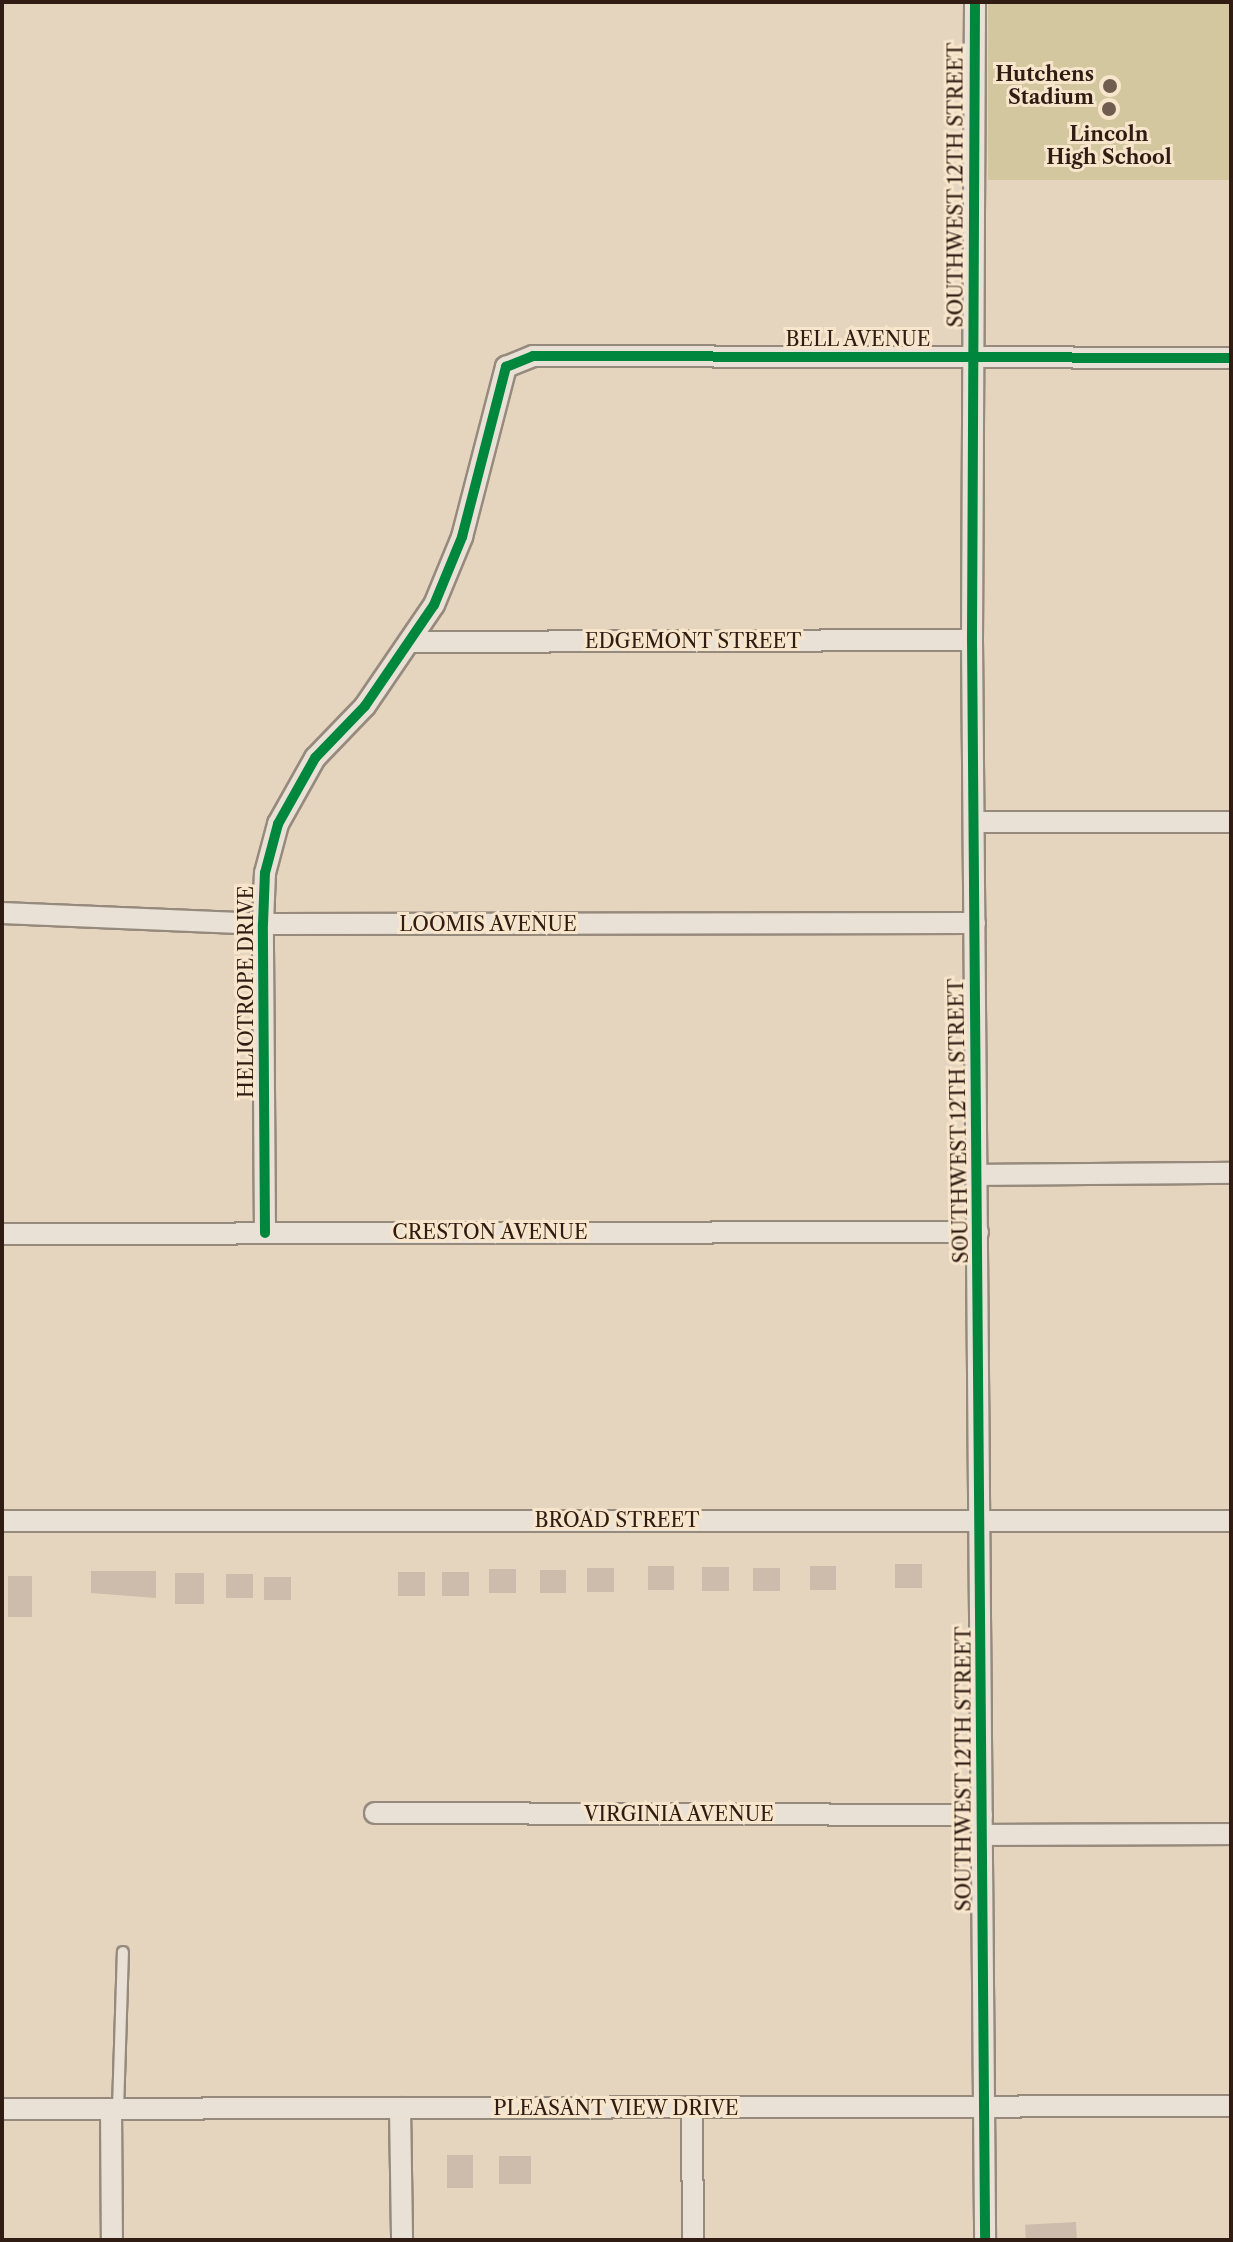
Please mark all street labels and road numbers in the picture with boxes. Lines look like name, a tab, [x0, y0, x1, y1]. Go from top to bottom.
street label: SOUTHWEST 12TH STREET	[944, 42, 968, 328]
street label: BELL AVENUE	[785, 327, 931, 351]
street label: EDGEMONT STREET	[584, 629, 802, 653]
street label: HELIOTROPE DRIVE	[234, 886, 258, 1098]
street label: LOOMIS AVENUE	[399, 912, 577, 936]
street label: SOUTHWEST 12TH STREET	[945, 978, 973, 1264]
street label: CRESTON AVENUE	[392, 1220, 588, 1244]
street label: BROAD STREET	[535, 1508, 699, 1532]
street label: SOUTHWEST 12TH STREET	[952, 1626, 976, 1912]
street label: VIRGINIA AVENUE	[583, 1802, 775, 1826]
street label: PLEASANT VIEW DRIVE	[492, 2096, 740, 2120]

